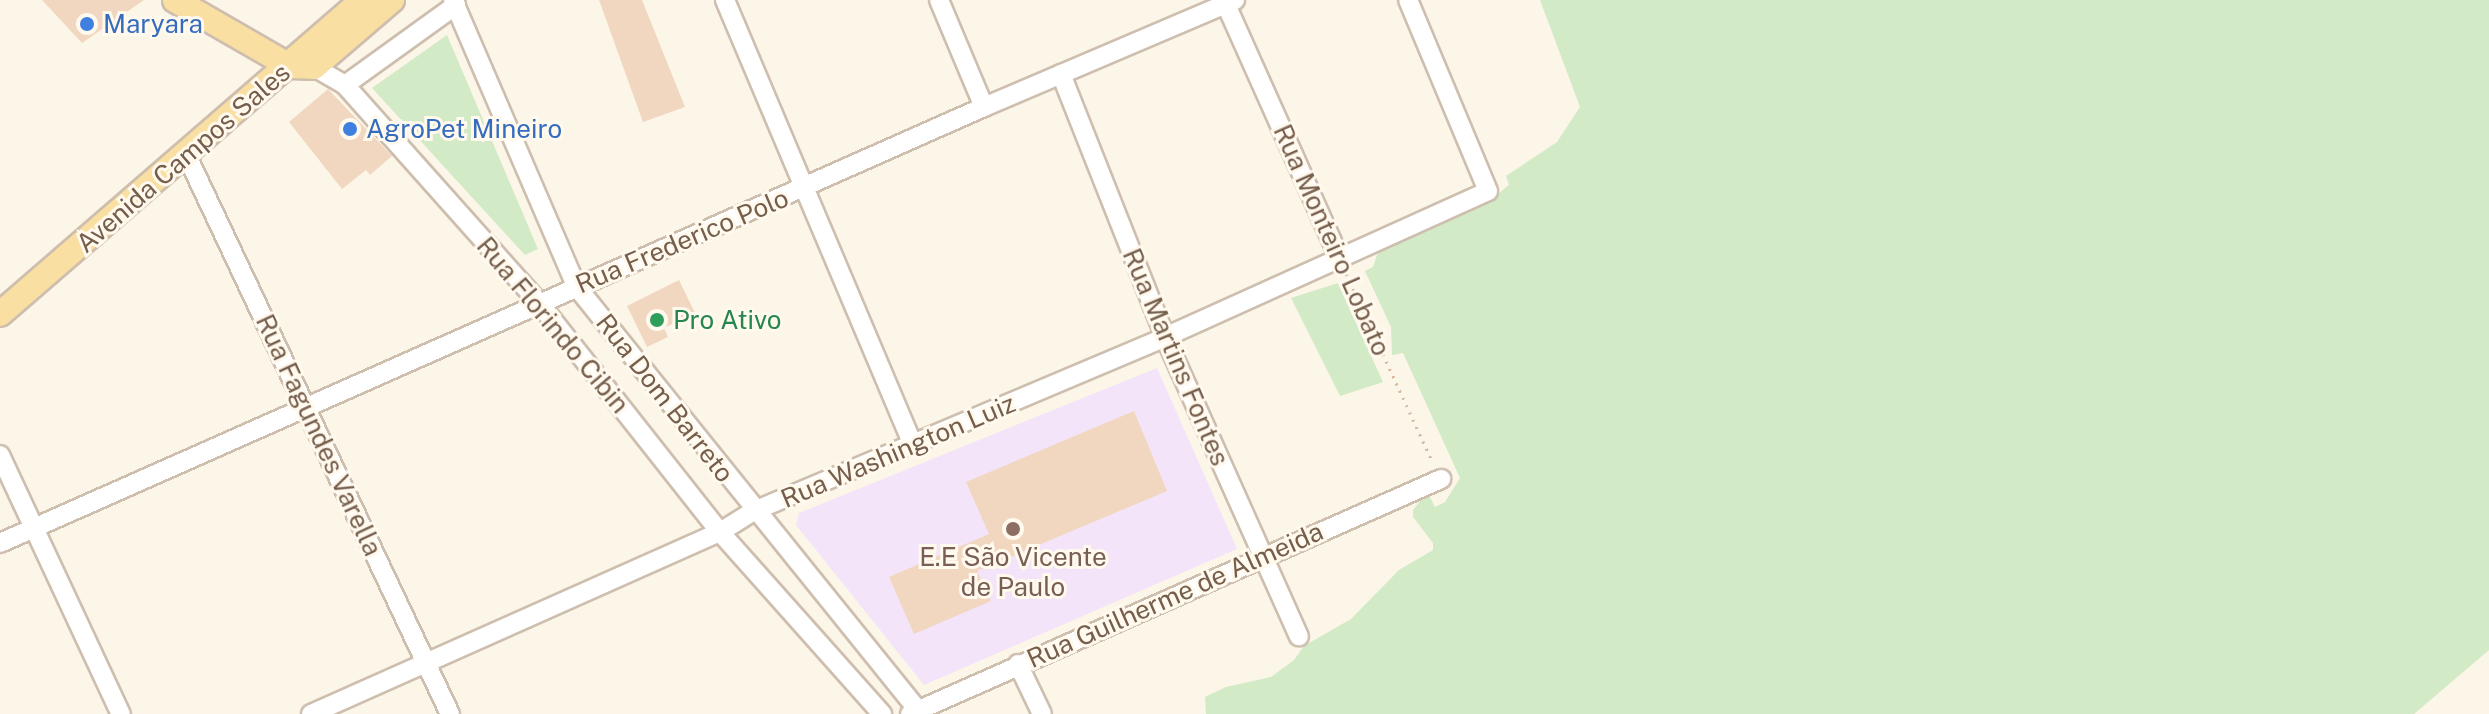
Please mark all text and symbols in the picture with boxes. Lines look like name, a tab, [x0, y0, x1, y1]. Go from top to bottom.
place label: Maryara	[103, 8, 203, 40]
marker: Maryara	[78, 15, 96, 33]
street label: Avenida Campos Sales	[70, 57, 296, 259]
place label: AgroPet Mineiro	[366, 113, 562, 145]
street label: Rua Monteiro Lobato	[1267, 119, 1397, 361]
marker: AgroPet Mineiro	[341, 120, 359, 138]
street label: Rua Frederico Polo	[571, 182, 793, 300]
street label: Rua Florindo Cibin	[470, 231, 636, 419]
street label: Rua Martins Fontes	[1116, 244, 1236, 470]
place label: Pro Ativo	[673, 304, 782, 336]
street label: Rua Dom Barreto	[590, 308, 740, 488]
street label: Rua Fagundes Varella	[249, 309, 389, 561]
marker: Pro Ativo	[648, 311, 666, 329]
street label: Rua Washington Luiz	[776, 387, 1020, 515]
street label: Rua Guilherme de Almeida	[1022, 515, 1328, 675]
marker: E.E São Vicente de Paulo	[1004, 520, 1022, 538]
place label: E.E São Vicente de Paulo	[919, 541, 1107, 602]

